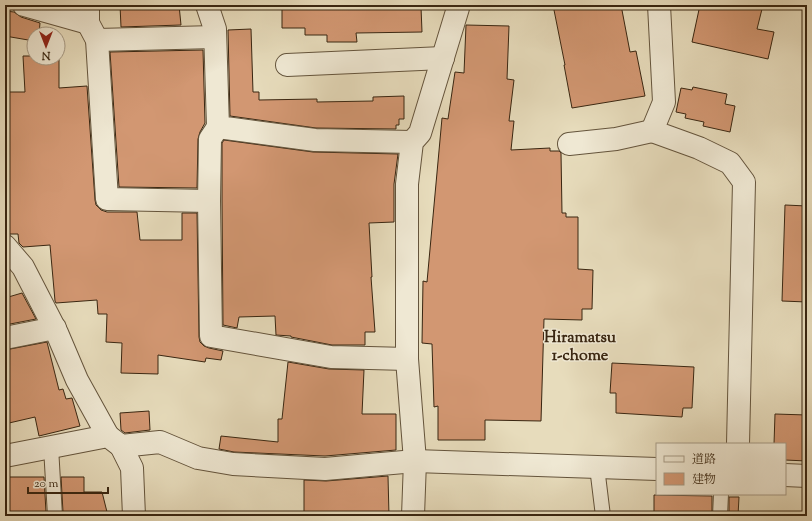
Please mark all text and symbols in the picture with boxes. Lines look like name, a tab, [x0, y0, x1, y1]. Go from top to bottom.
north arrow	[26, 26, 66, 66]
text: N	[41, 47, 51, 63]
district label: Hiramatsu 1-chome	[544, 327, 617, 368]
legend	[656, 443, 786, 495]
text: 道路	[692, 451, 716, 469]
scale bar	[28, 469, 108, 495]
text: 建物	[692, 471, 716, 489]
text: 20 m	[34, 475, 59, 493]

